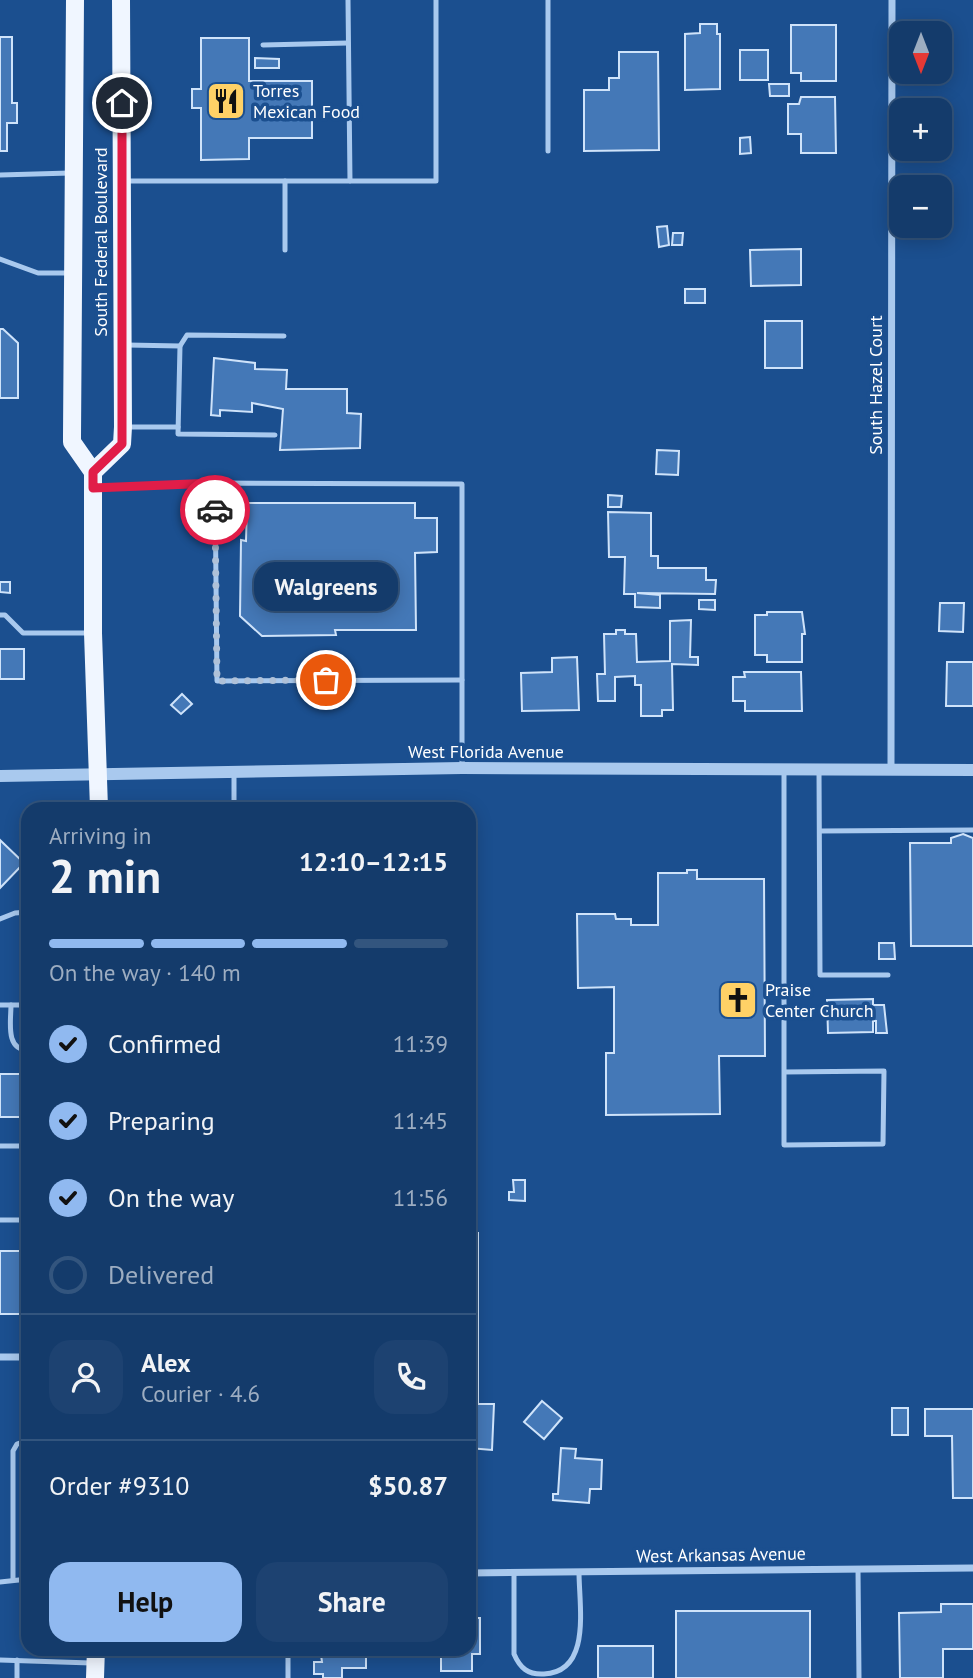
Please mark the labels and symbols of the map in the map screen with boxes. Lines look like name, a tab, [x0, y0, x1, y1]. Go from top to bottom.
north arrow	[889, 21, 952, 84]
pin	[92, 73, 152, 133]
place label: Torres Mexican Food	[253, 79, 360, 123]
restaurant icon: Torres Mexican Food	[205, 80, 247, 122]
street label: South Federal Boulevard	[89, 147, 112, 337]
street label: South Hazel Court	[864, 315, 887, 455]
courier	[180, 475, 250, 545]
callout: Walgreens	[254, 561, 398, 610]
pin	[296, 650, 356, 710]
street label: West Florida Avenue	[408, 740, 564, 763]
place label: Praise Center Church	[765, 978, 874, 1022]
church icon: Praise Center Church	[717, 979, 759, 1021]
street label: West Arkansas Avenue	[636, 1542, 806, 1567]

